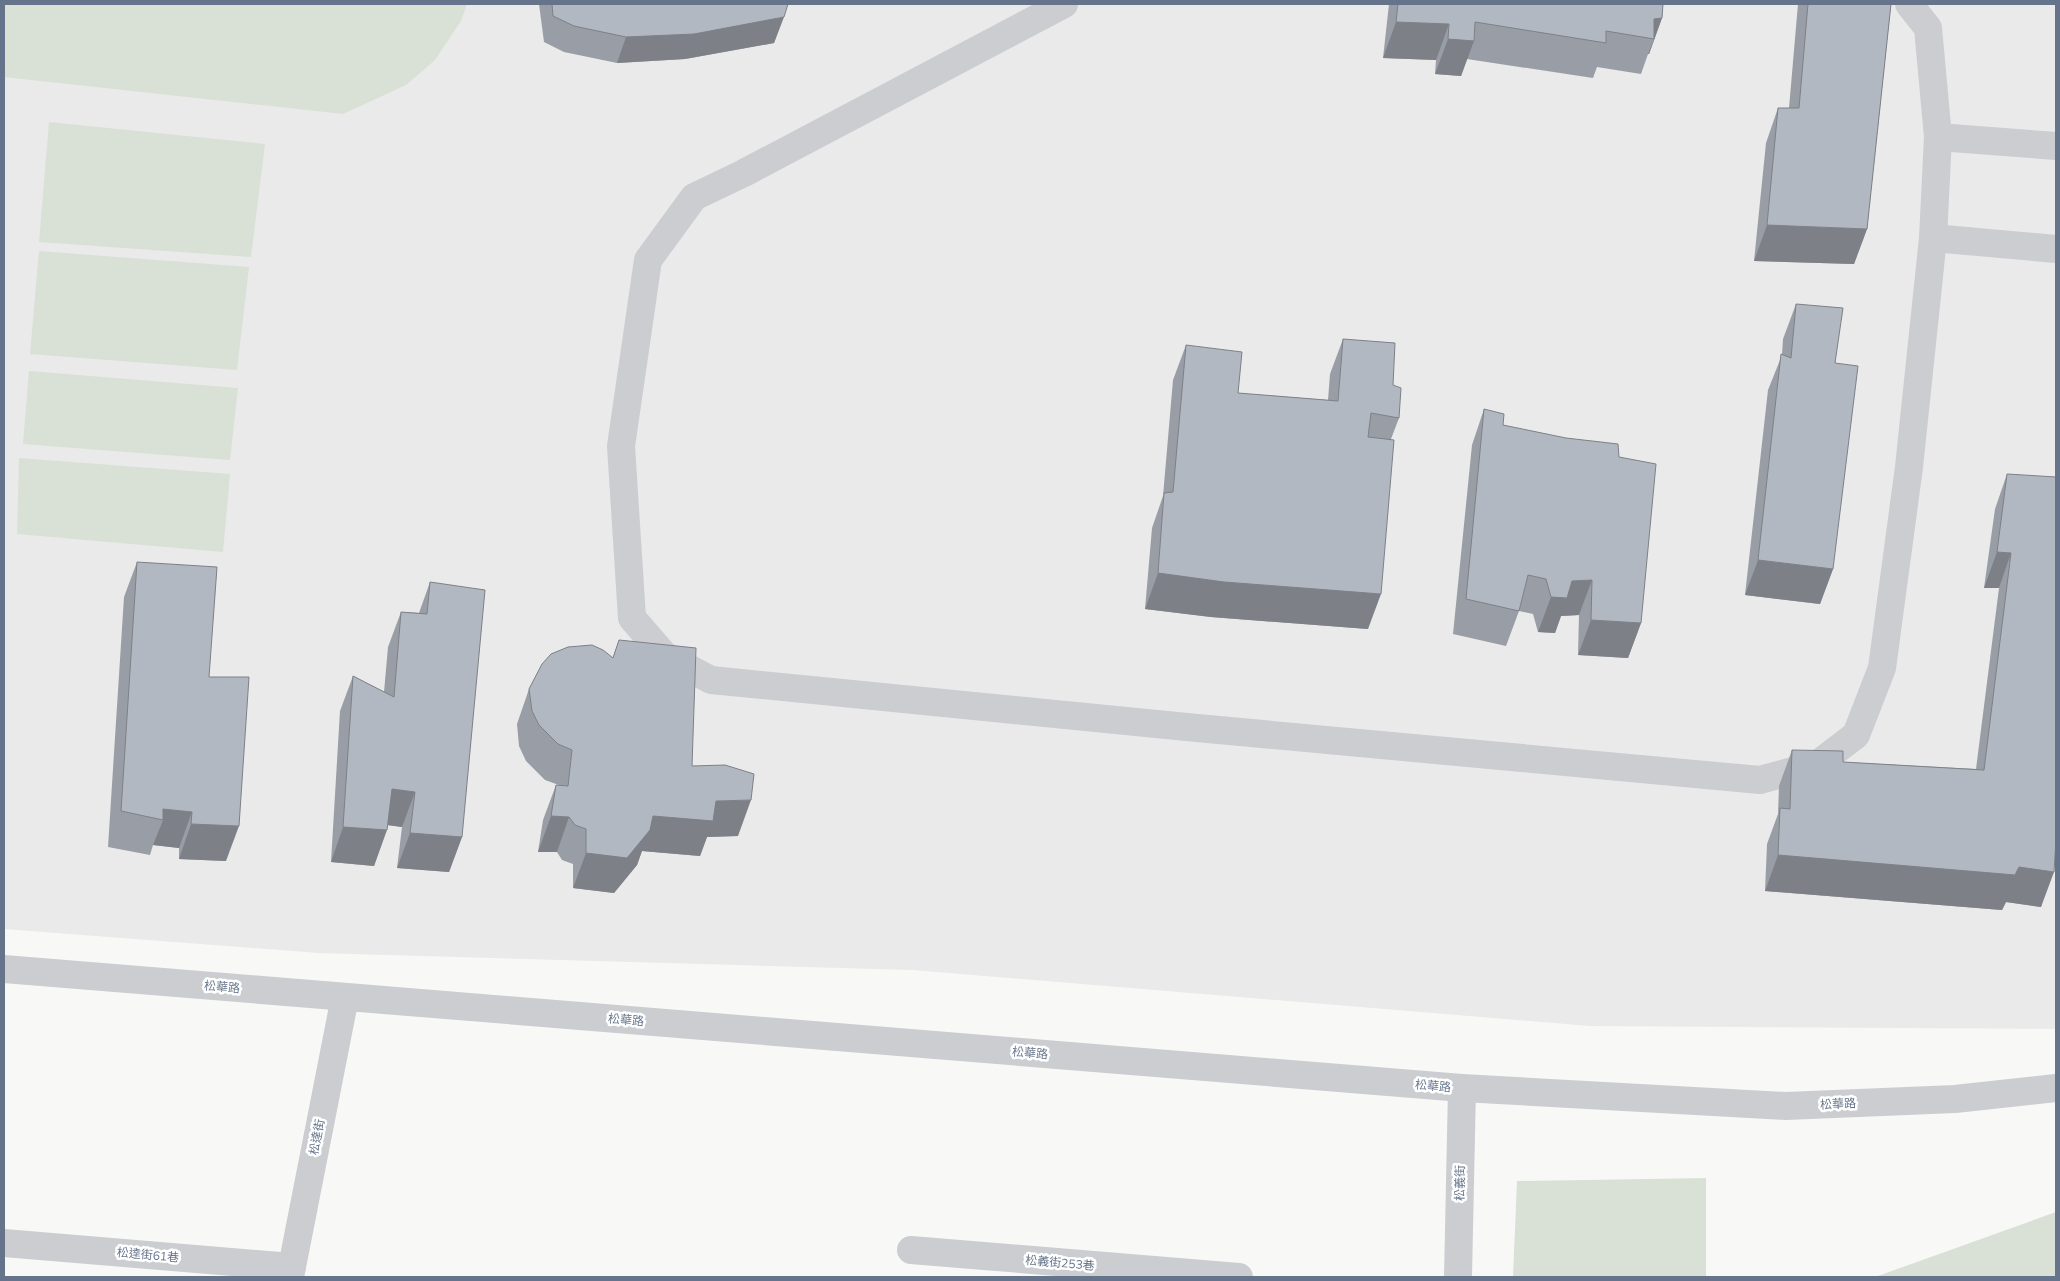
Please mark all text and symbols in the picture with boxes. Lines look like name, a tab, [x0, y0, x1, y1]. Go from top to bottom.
street label: 松華路	[203, 977, 241, 996]
street label: 松華路	[607, 1010, 645, 1029]
street label: 松華路	[1011, 1043, 1049, 1062]
street label: 松華路	[1414, 1076, 1452, 1095]
street label: 松華路	[1820, 1095, 1856, 1112]
street label: 松達街	[306, 1118, 327, 1156]
street label: 松義街	[1452, 1165, 1467, 1201]
street label: 松達街61巷	[116, 1244, 180, 1265]
street label: 松義街253巷	[1025, 1252, 1095, 1273]

